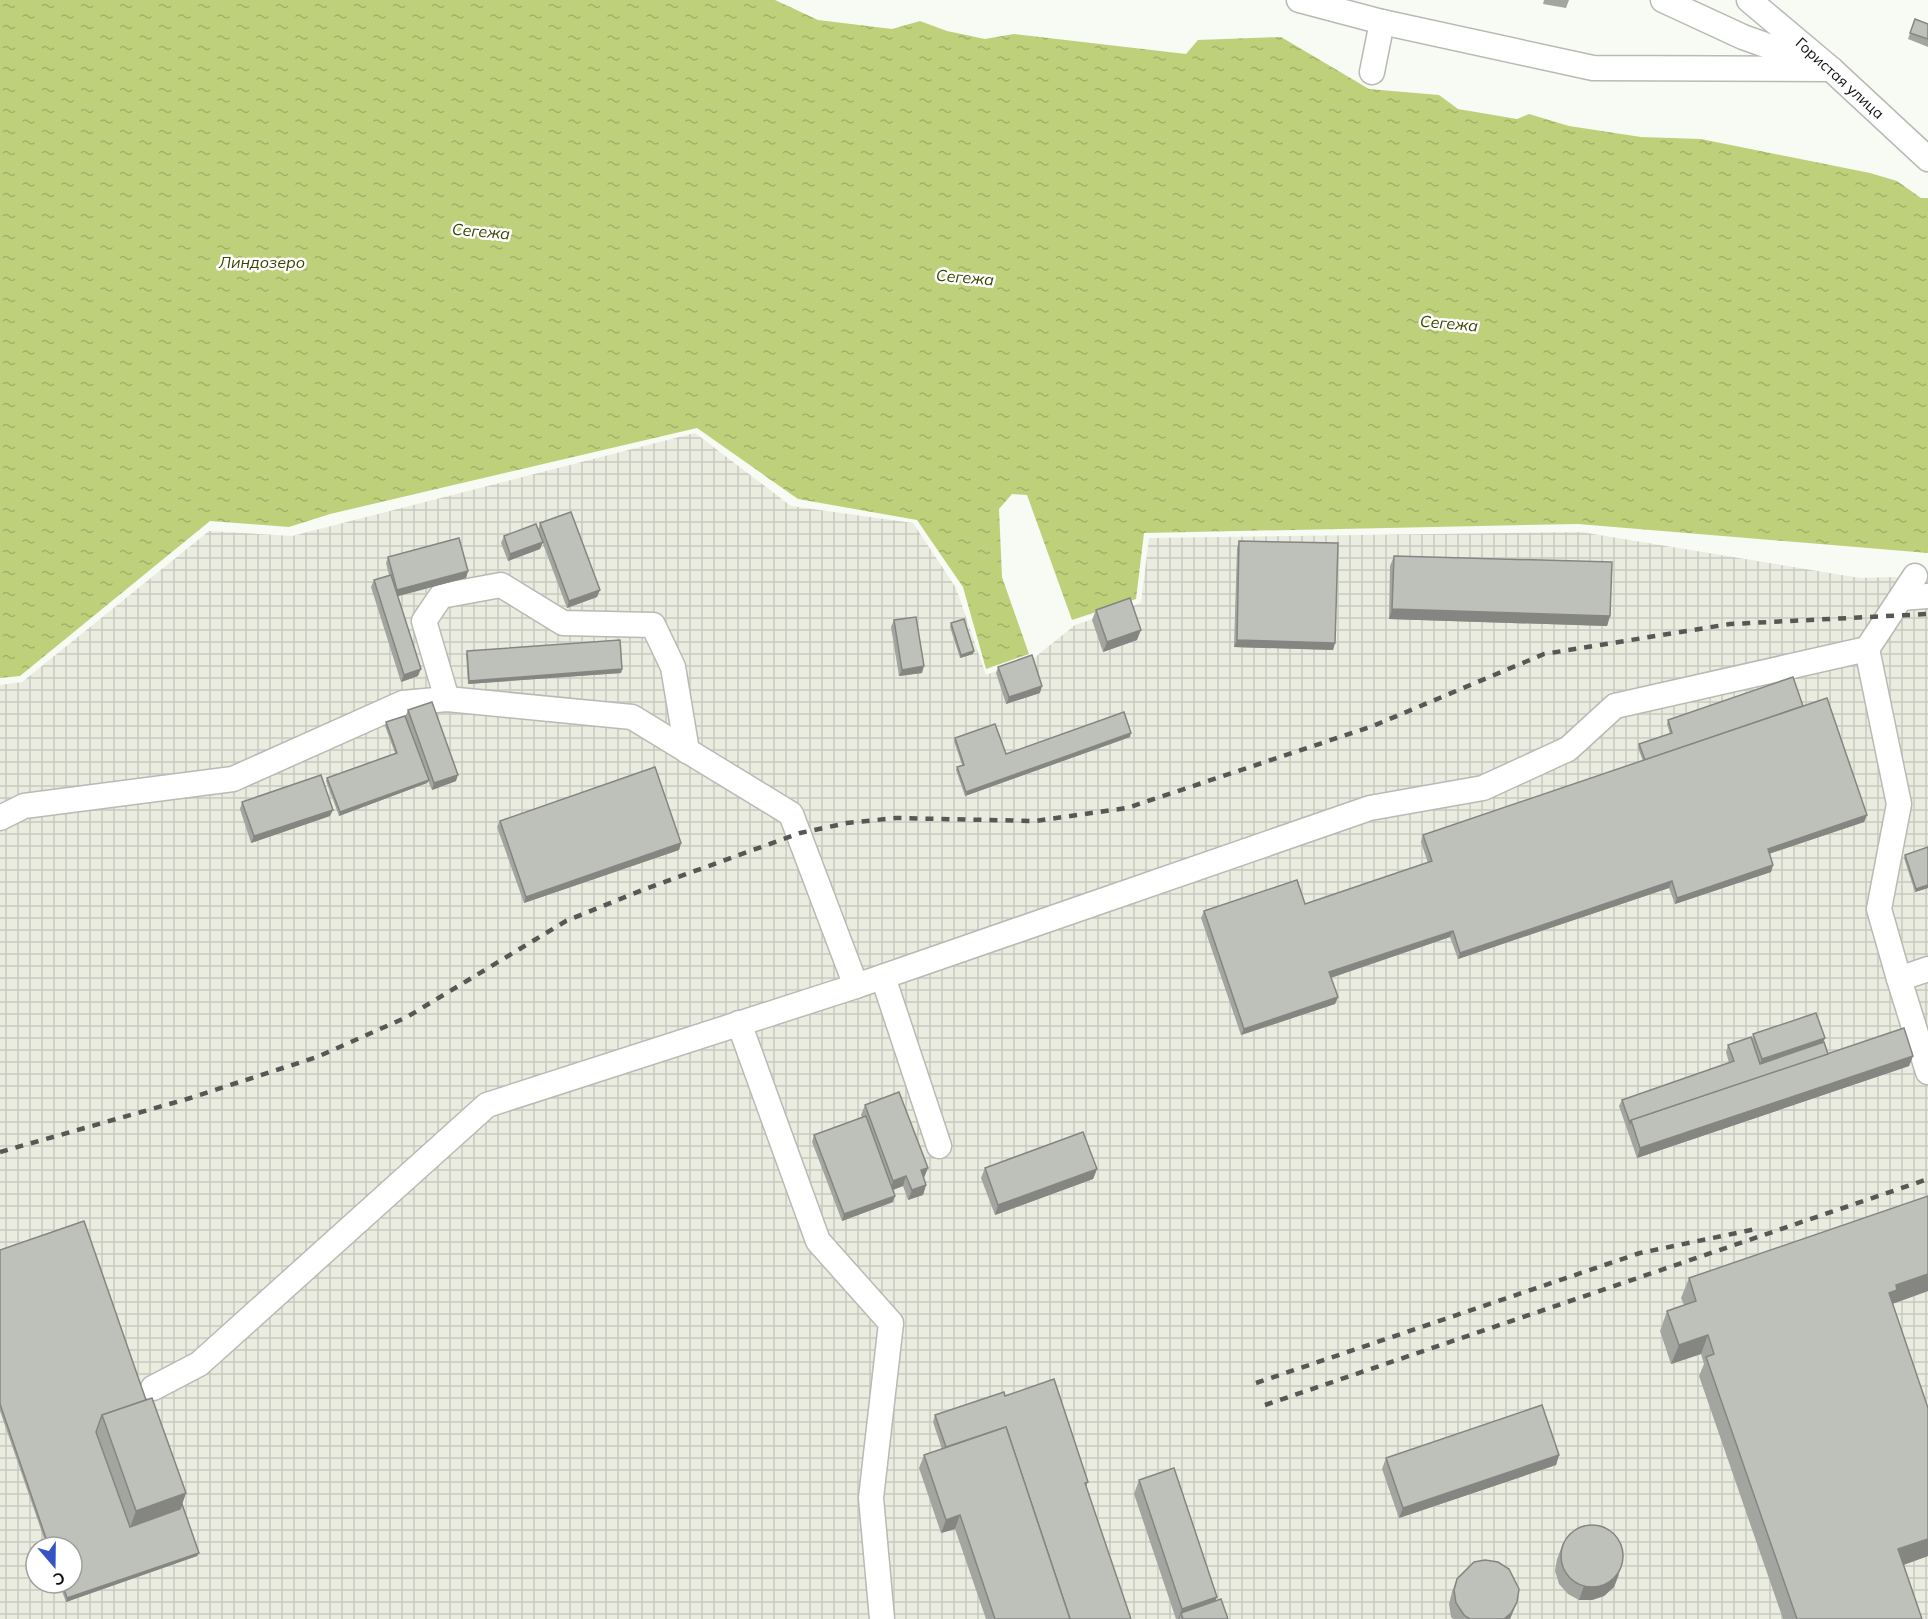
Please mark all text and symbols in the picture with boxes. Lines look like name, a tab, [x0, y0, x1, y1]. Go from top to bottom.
street label: Гористая улица	[1792, 33, 1888, 123]
water label: Сегежа	[451, 218, 511, 244]
water label: Линдозеро	[218, 252, 305, 272]
water label: Сегежа	[935, 264, 995, 290]
water label: Сегежа	[1419, 310, 1479, 336]
north arrow	[24, 1535, 84, 1595]
text: С	[51, 1568, 68, 1590]

